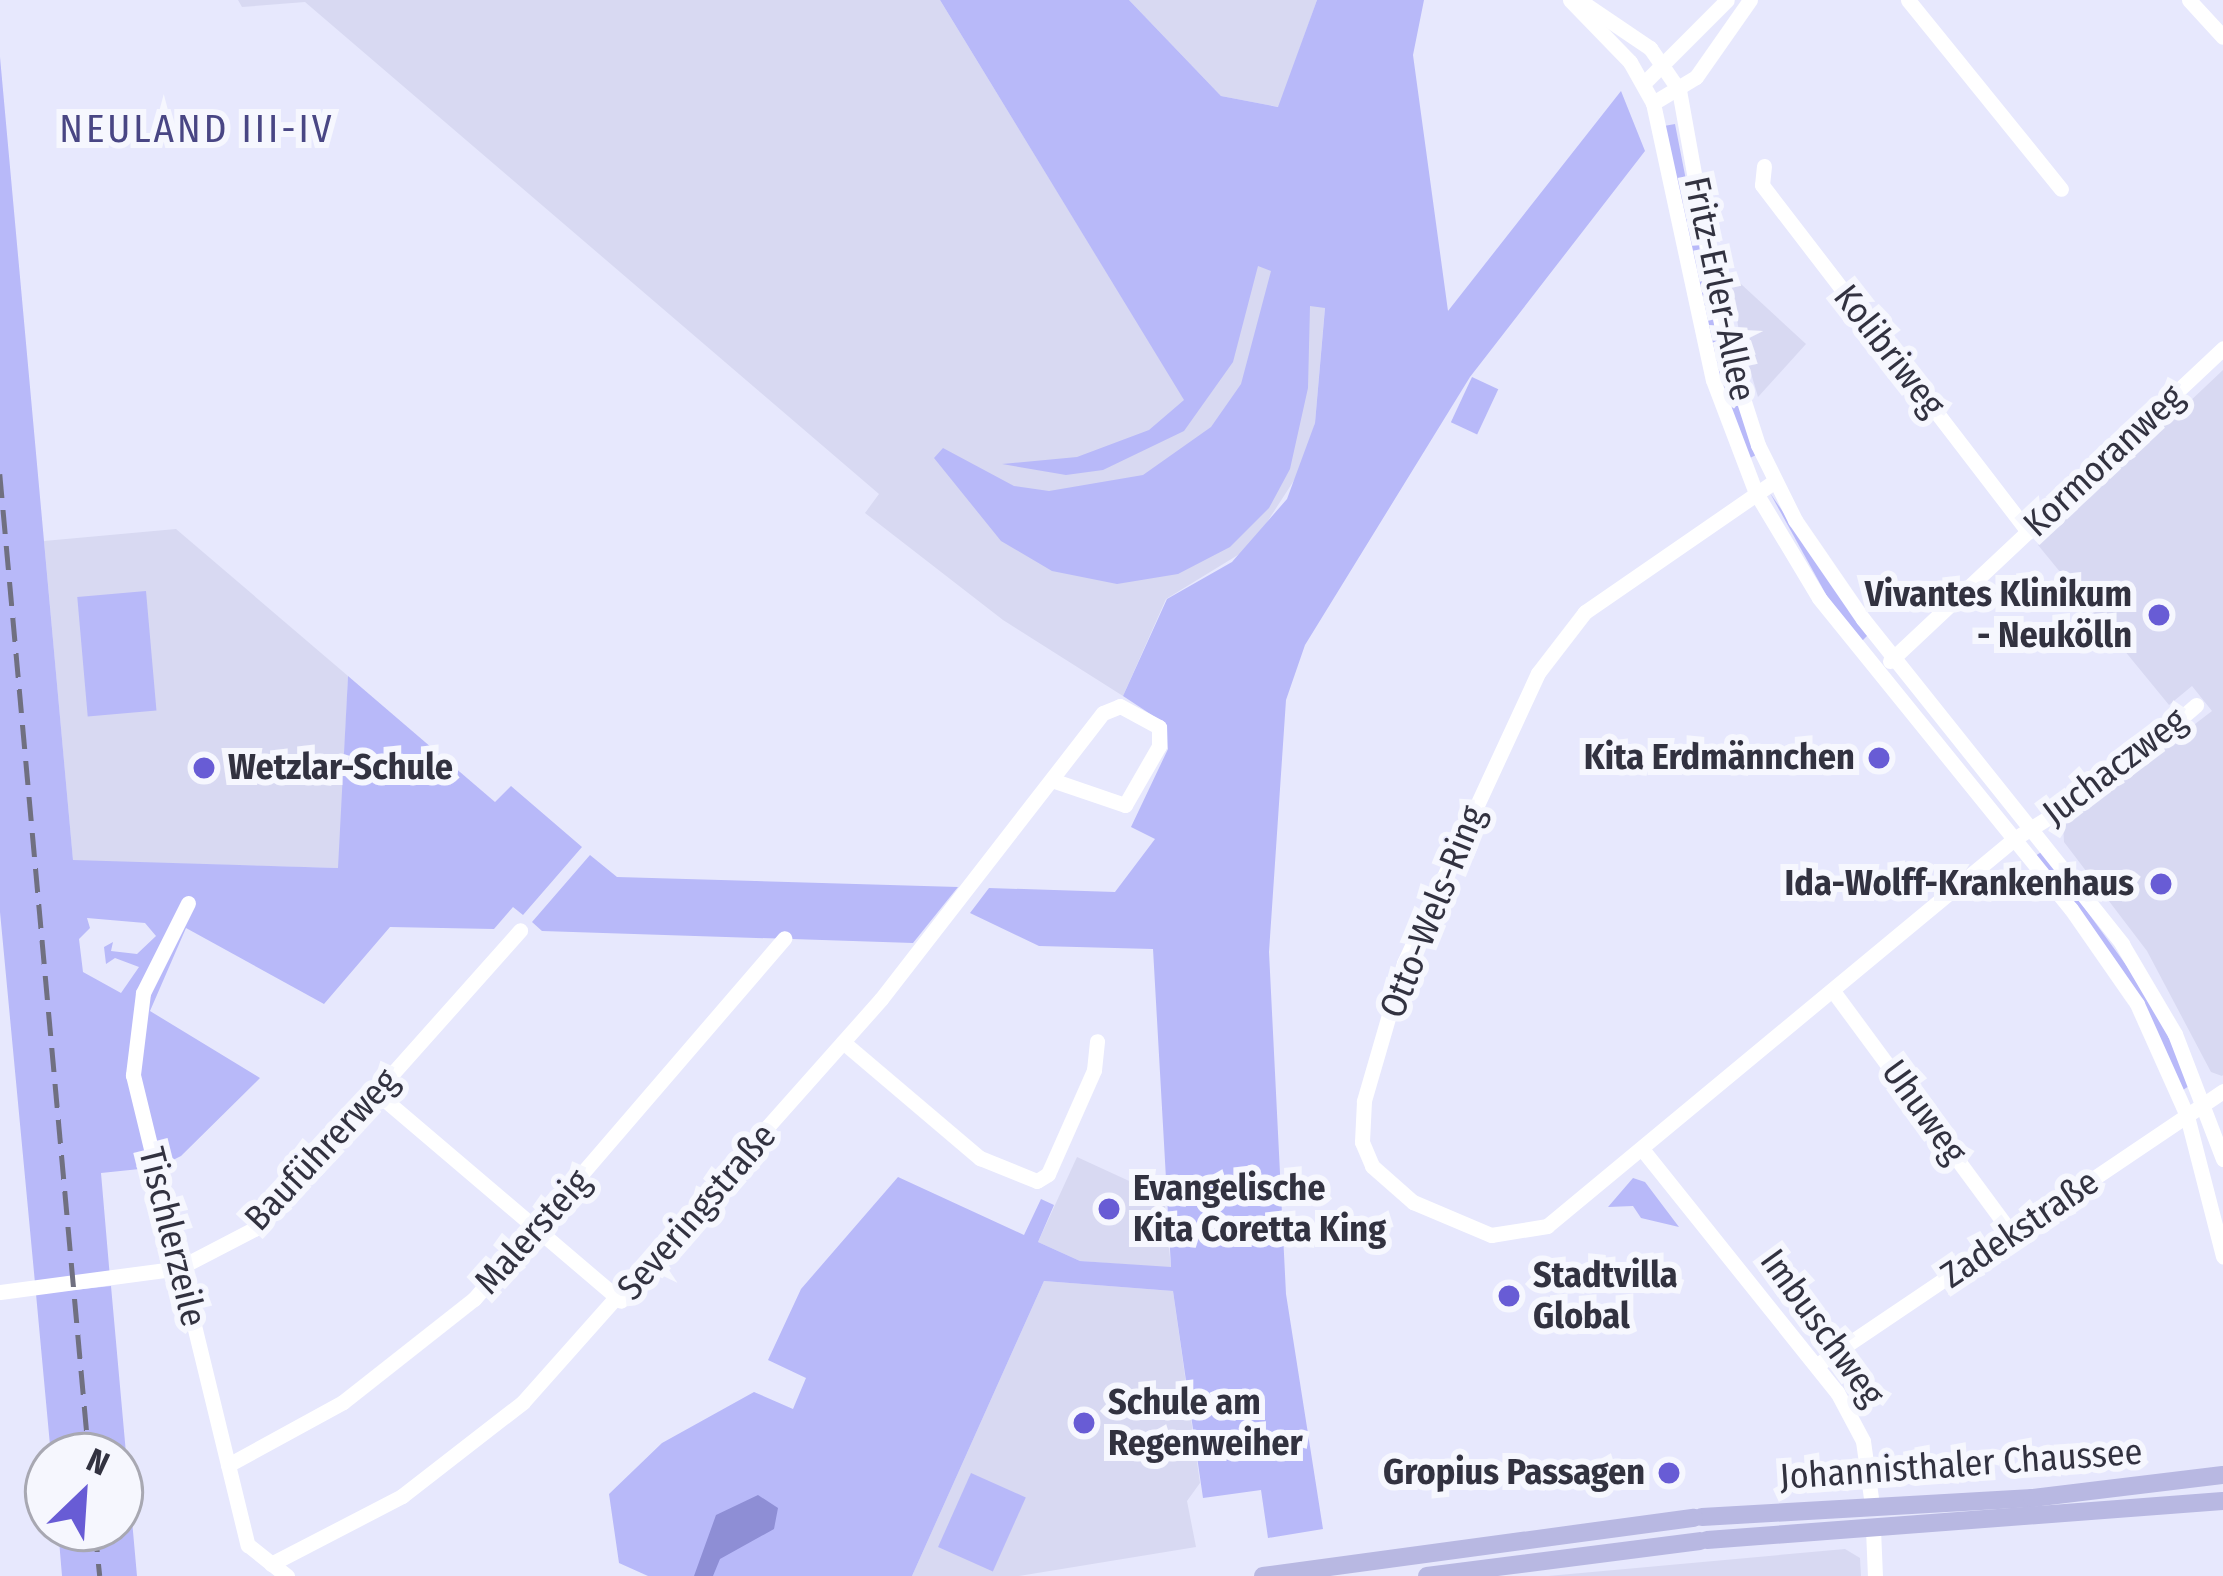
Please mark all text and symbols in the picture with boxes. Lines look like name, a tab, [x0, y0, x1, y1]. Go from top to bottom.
district label: NEULAND III-IV	[59, 106, 335, 152]
street label: Fritz-Erler-Allee	[1674, 173, 1764, 405]
street label: Kolibriweg	[1824, 277, 1954, 425]
street label: Kormoranweg	[2015, 376, 2193, 546]
place label: Vivantes Klinikum - Neukölln	[1865, 572, 2132, 657]
marker: Vivantes Klinikum - Neukölln	[2143, 599, 2175, 631]
street label: Juchaczweg	[2035, 699, 2195, 835]
place label: Kita Erdmännchen	[1584, 736, 1855, 780]
marker: Kita Erdmännchen	[1866, 745, 1892, 771]
place label: Wetzlar-Schule	[228, 746, 453, 790]
marker: Wetzlar-Schule	[191, 755, 217, 781]
street label: Otto-Wels-Ring	[1371, 800, 1495, 1024]
place label: Ida-Wolff-Krankenhaus	[1785, 862, 2134, 906]
marker: Ida-Wolff-Krankenhaus	[2145, 868, 2177, 900]
street label: Uhuweg	[1872, 1052, 1976, 1172]
street label: Bauführerweg	[236, 1060, 408, 1240]
street label: Severingstraße	[609, 1115, 785, 1309]
street label: Tischlerzeile	[129, 1143, 215, 1331]
street label: Zadekstraße	[1933, 1160, 2107, 1298]
street label: Malersteig	[466, 1161, 600, 1303]
place label: Evangelische Kita Coretta King	[1133, 1166, 1386, 1251]
marker: Evangelische Kita Coretta King	[1096, 1196, 1122, 1222]
street label: Imbuschweg	[1751, 1241, 1893, 1415]
place label: Stadtvilla Global	[1533, 1253, 1678, 1338]
marker: Stadtvilla Global	[1496, 1283, 1522, 1309]
place label: Schule am Regenweiher	[1108, 1380, 1303, 1465]
marker: Schule am Regenweiher	[1071, 1410, 1097, 1436]
street label: Johannisthaler Chaussee	[1778, 1431, 2144, 1499]
north arrow	[24, 1432, 144, 1552]
text: N	[81, 1440, 115, 1484]
place label: Gropius Passagen	[1383, 1451, 1645, 1495]
marker: Gropius Passagen	[1656, 1460, 1682, 1486]

